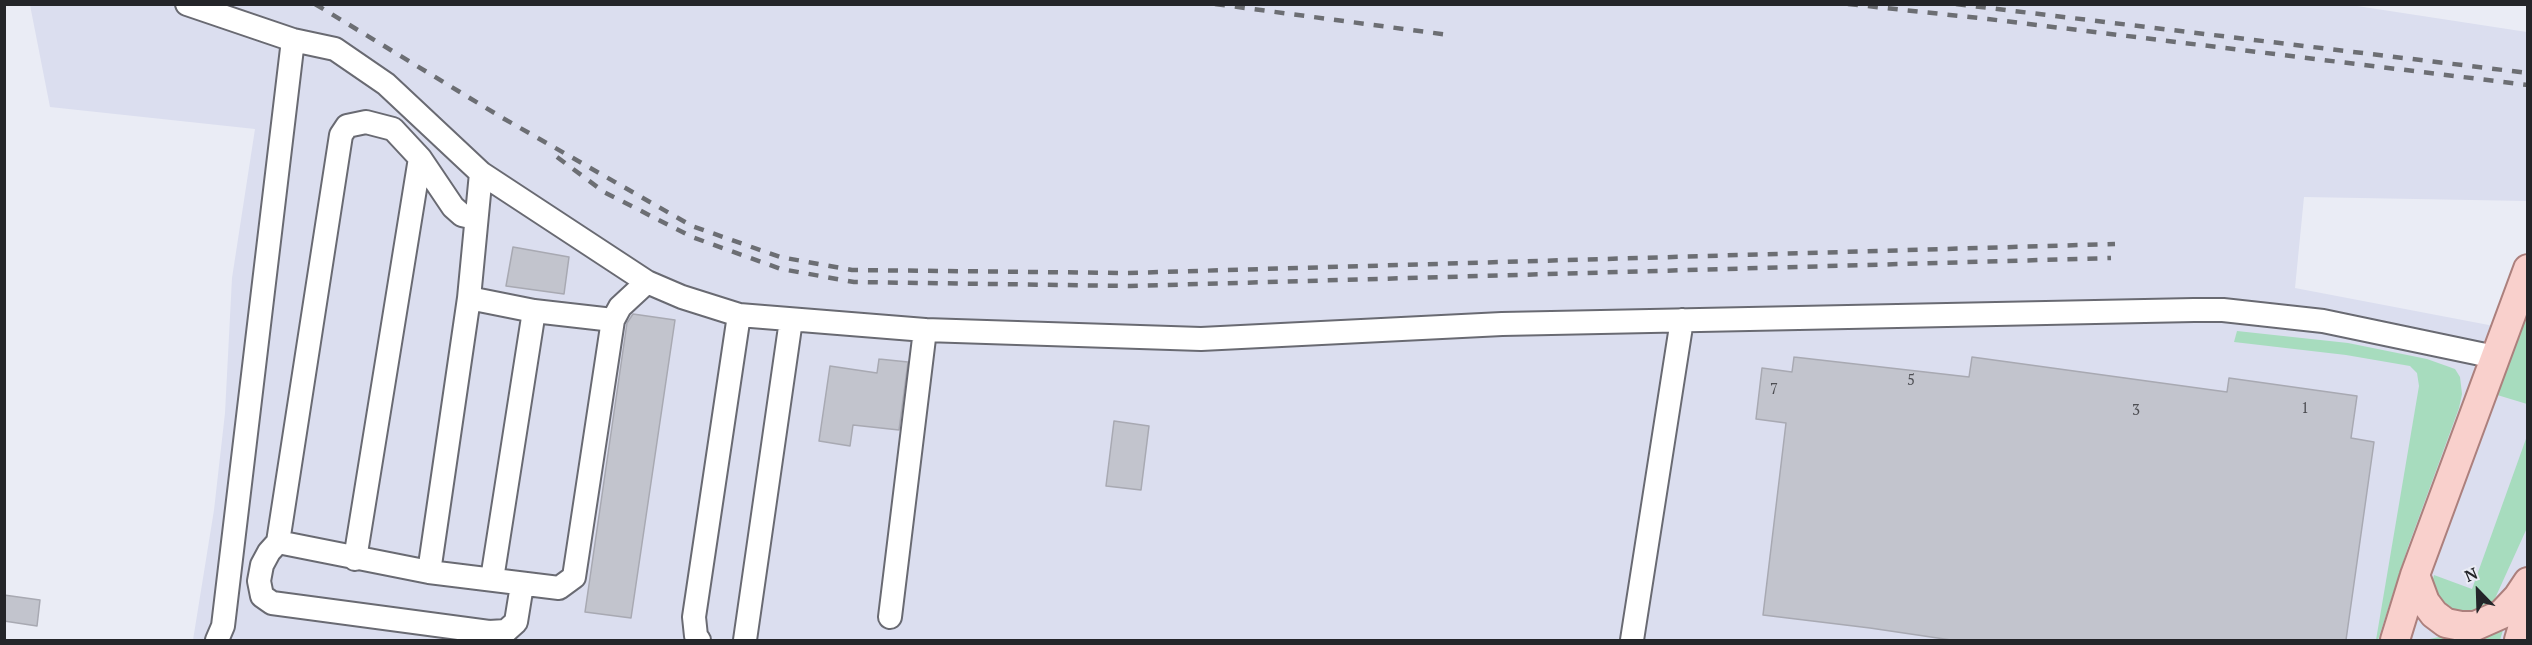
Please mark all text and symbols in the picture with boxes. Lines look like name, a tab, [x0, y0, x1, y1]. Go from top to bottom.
house number: 5	[1907, 372, 1915, 390]
house number: 7	[1770, 381, 1778, 399]
house number: 1	[2301, 400, 2309, 418]
house number: 3	[2132, 402, 2140, 420]
north arrow	[2448, 561, 2508, 621]
text: N	[2461, 562, 2481, 587]

